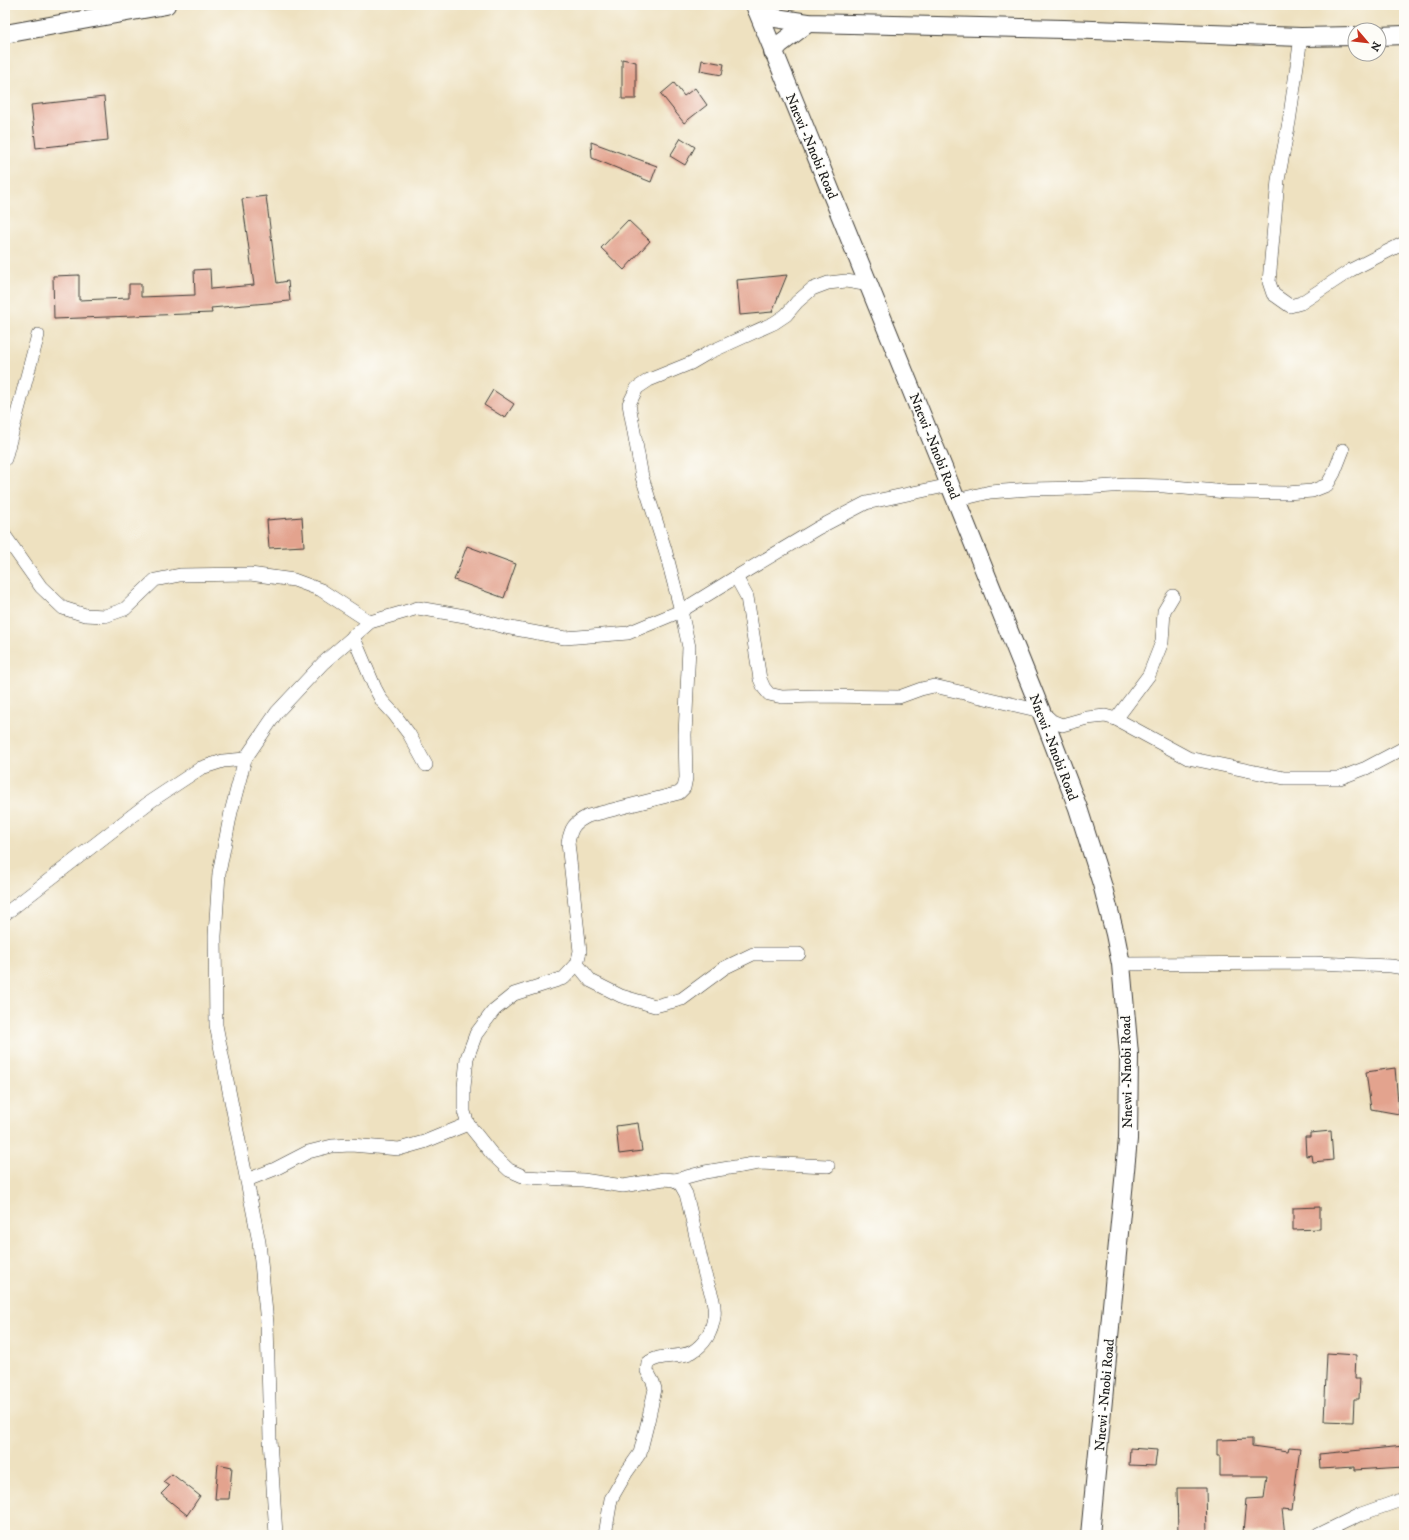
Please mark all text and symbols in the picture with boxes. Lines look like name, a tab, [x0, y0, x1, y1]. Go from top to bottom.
north arrow	[1347, 22, 1387, 62]
text: N	[1367, 39, 1383, 53]
street label: Nnewi -Nnobi Road	[781, 91, 841, 202]
street label: Nnewi -Nnobi Road	[905, 391, 964, 502]
street label: Nnewi -Nnobi Road	[1024, 692, 1082, 803]
street label: Nnewi -Nnobi Road	[1117, 1015, 1137, 1128]
street label: Nnewi -Nnobi Road	[1091, 1338, 1119, 1452]

